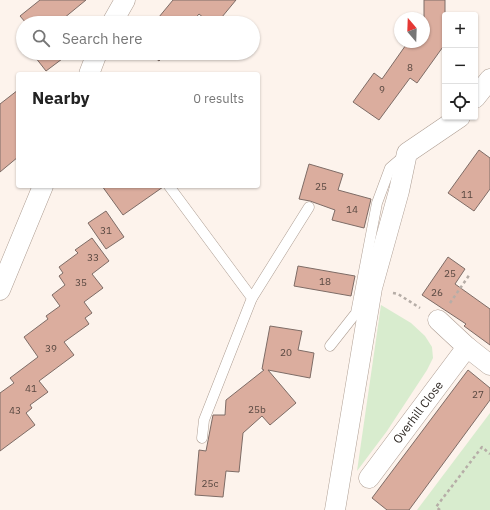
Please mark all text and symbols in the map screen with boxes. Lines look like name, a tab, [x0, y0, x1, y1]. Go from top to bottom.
north arrow	[394, 12, 430, 48]
map controls	[442, 12, 478, 120]
button: +	[442, 12, 478, 48]
search box	[16, 16, 260, 60]
icon: search	[30, 27, 52, 49]
text: Search here	[62, 29, 142, 48]
button: −	[442, 48, 478, 84]
house number: 8	[407, 61, 413, 74]
house number: 9	[379, 83, 385, 96]
button: locate	[442, 84, 478, 120]
text: Nearby	[32, 87, 90, 109]
text: 0 results	[193, 90, 244, 107]
house number: 25	[315, 180, 327, 193]
house number: 11	[461, 188, 473, 201]
house number: 14	[346, 203, 358, 216]
house number: 31	[100, 224, 112, 237]
house number: 33	[87, 251, 99, 264]
house number: 25	[444, 267, 456, 280]
house number: 18	[319, 275, 331, 288]
house number: 35	[75, 276, 87, 289]
house number: 26	[431, 286, 443, 299]
house number: 39	[45, 342, 57, 355]
house number: 20	[280, 346, 292, 359]
street label: Overhill Close	[389, 377, 446, 446]
house number: 41	[25, 382, 37, 395]
house number: 27	[472, 388, 484, 401]
house number: 25b	[248, 403, 266, 416]
house number: 43	[9, 404, 21, 417]
house number: 25c	[201, 477, 219, 490]

